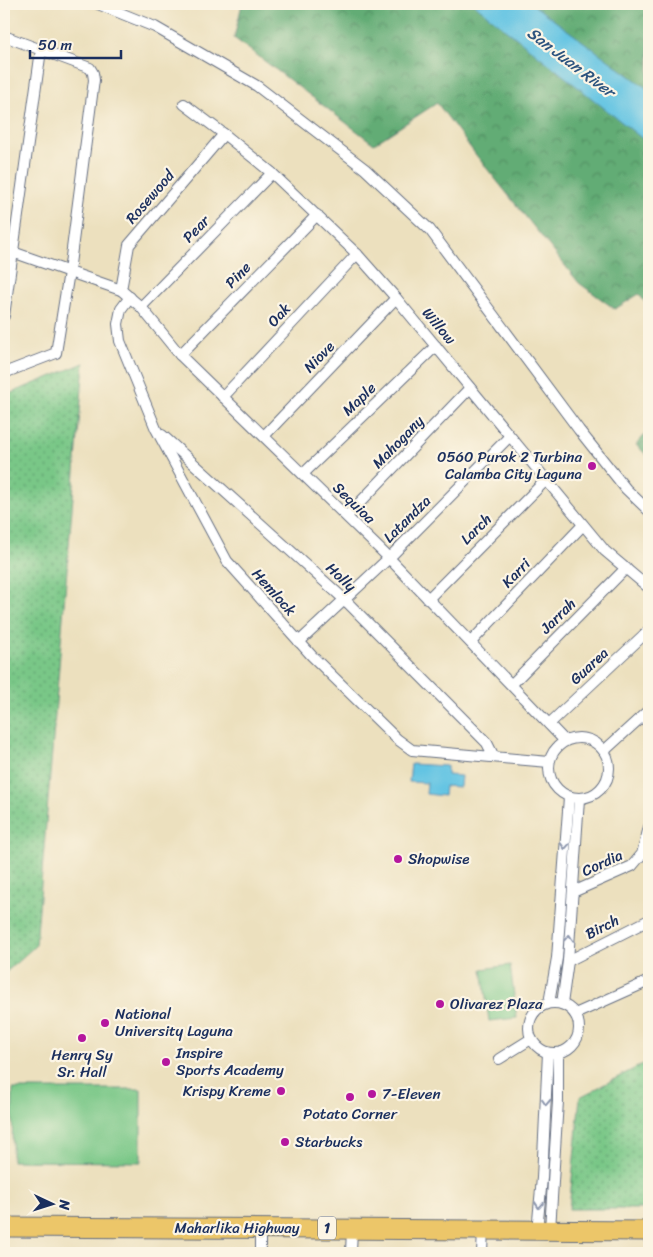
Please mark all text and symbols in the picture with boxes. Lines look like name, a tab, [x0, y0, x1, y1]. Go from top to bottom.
water label: San Juan River	[521, 19, 624, 107]
scale bar	[30, 28, 121, 60]
text: 50 m	[38, 32, 73, 58]
street label: Rosewood	[119, 163, 182, 230]
street label: Pear	[176, 208, 217, 249]
street label: Pine	[219, 255, 258, 294]
street label: Oak	[261, 296, 298, 333]
street label: Willow	[415, 301, 463, 351]
street label: Niove	[297, 335, 341, 379]
street label: Maple	[336, 376, 383, 422]
street label: Mahogany	[366, 409, 431, 475]
place label: 0560 Purok 2 Turbina Calamba City Laguna	[437, 444, 582, 487]
marker: 0560 Purok 2 Turbina Calamba City Laguna	[586, 460, 598, 472]
street label: Sequioa	[326, 476, 382, 531]
street label: Latandza	[377, 489, 437, 549]
street label: Larch	[454, 507, 498, 551]
street label: Karri	[495, 551, 537, 594]
street label: Holly	[320, 556, 363, 598]
street label: Hemlock	[245, 562, 303, 623]
street label: Jarrah	[533, 592, 582, 641]
street label: Guarea	[563, 641, 615, 691]
one-way arrow	[560, 842, 571, 850]
street label: Cordia	[577, 842, 627, 884]
place label: Shopwise	[408, 846, 469, 872]
marker: Shopwise	[392, 853, 404, 865]
street label: Birch	[580, 907, 624, 947]
one-way arrow	[564, 934, 575, 942]
place label: Olivarez Plaza	[450, 991, 543, 1017]
marker: Olivarez Plaza	[434, 998, 446, 1010]
place label: National University Laguna	[115, 1001, 233, 1044]
marker: National University Laguna	[99, 1017, 111, 1029]
marker: Henry Sy Sr. Hall	[76, 1032, 88, 1044]
place label: Inspire Sports Academy	[175, 1040, 284, 1083]
place label: Henry Sy Sr. Hall	[51, 1042, 113, 1085]
marker: Inspire Sports Academy	[160, 1056, 172, 1068]
place label: Krispy Kreme	[183, 1078, 271, 1104]
place label: 7-Eleven	[382, 1081, 441, 1107]
marker: Krispy Kreme	[275, 1085, 287, 1097]
marker: 7-Eleven	[366, 1088, 378, 1100]
marker: Potato Corner	[344, 1091, 356, 1103]
one-way arrow	[540, 1098, 551, 1106]
place label: Potato Corner	[303, 1101, 398, 1127]
place label: Starbucks	[295, 1129, 363, 1155]
marker: Starbucks	[279, 1136, 291, 1148]
north arrow	[28, 1180, 78, 1230]
text: N	[52, 1198, 77, 1211]
one-way arrow	[534, 1201, 545, 1209]
street label: Maharlika Highway	[175, 1215, 300, 1241]
road number: 1	[318, 1216, 336, 1240]

